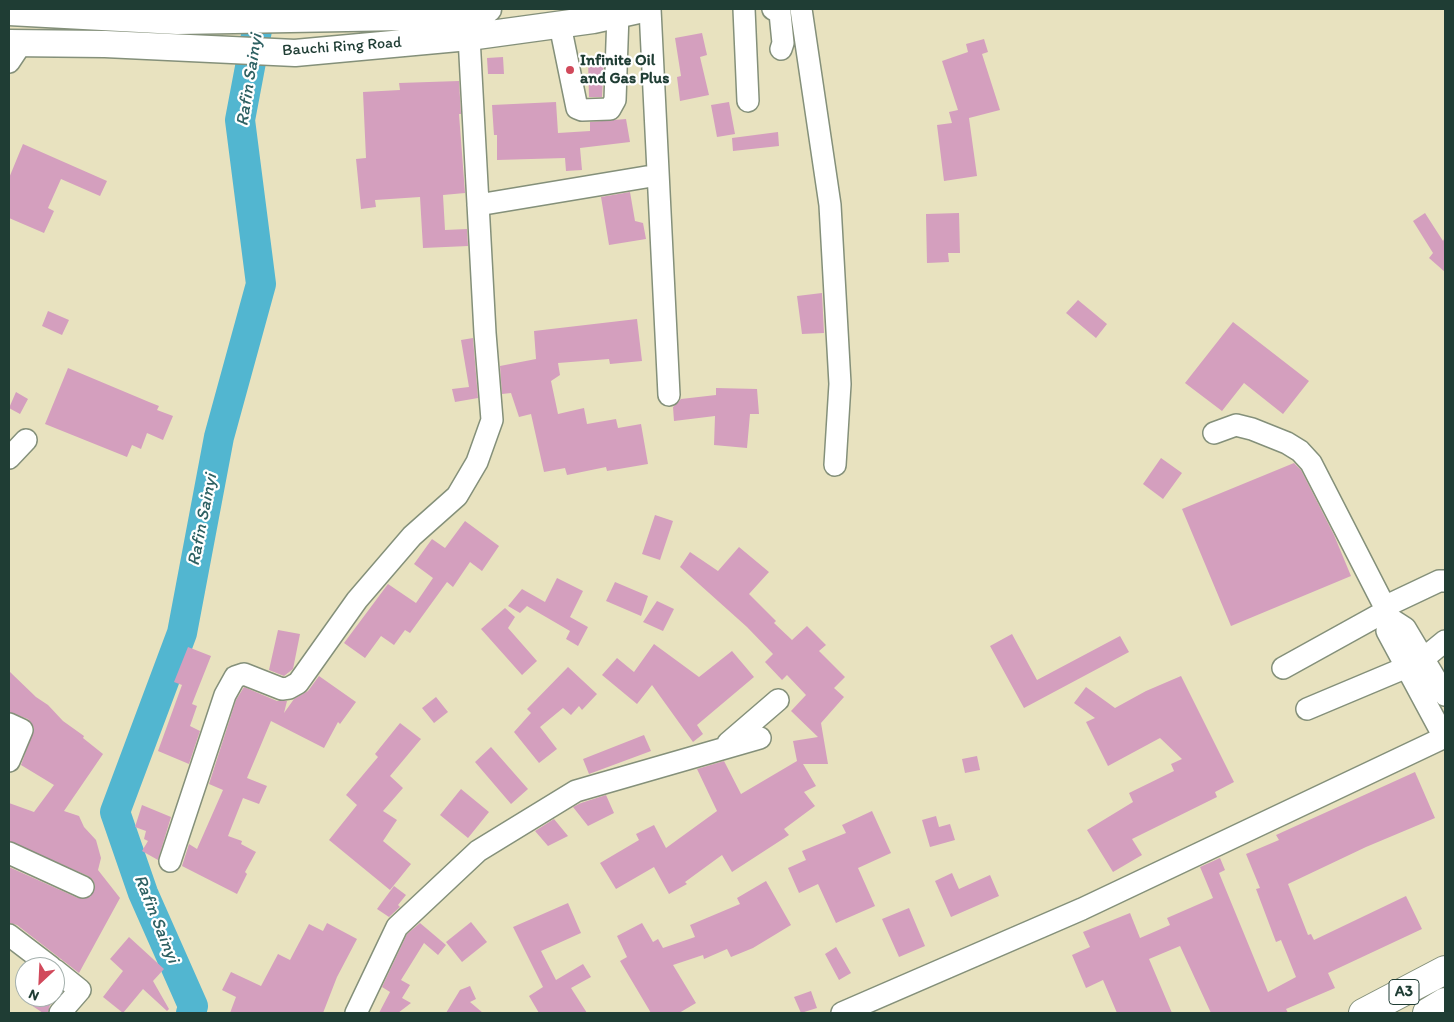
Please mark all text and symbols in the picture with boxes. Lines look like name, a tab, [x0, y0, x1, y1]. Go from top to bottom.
water label: Rafin Sainyi	[232, 32, 268, 128]
street label: Bauchi Ring Road	[282, 33, 402, 61]
place label: Infinite Oil and Gas Plus	[580, 51, 669, 89]
marker: Infinite Oil and Gas Plus	[564, 64, 576, 76]
water label: Rafin Sainyi	[184, 472, 222, 568]
water label: Rafin Sainyi	[129, 872, 183, 966]
north arrow	[15, 957, 65, 1007]
road number: A3	[1389, 980, 1419, 1004]
text: N	[26, 985, 42, 1005]

